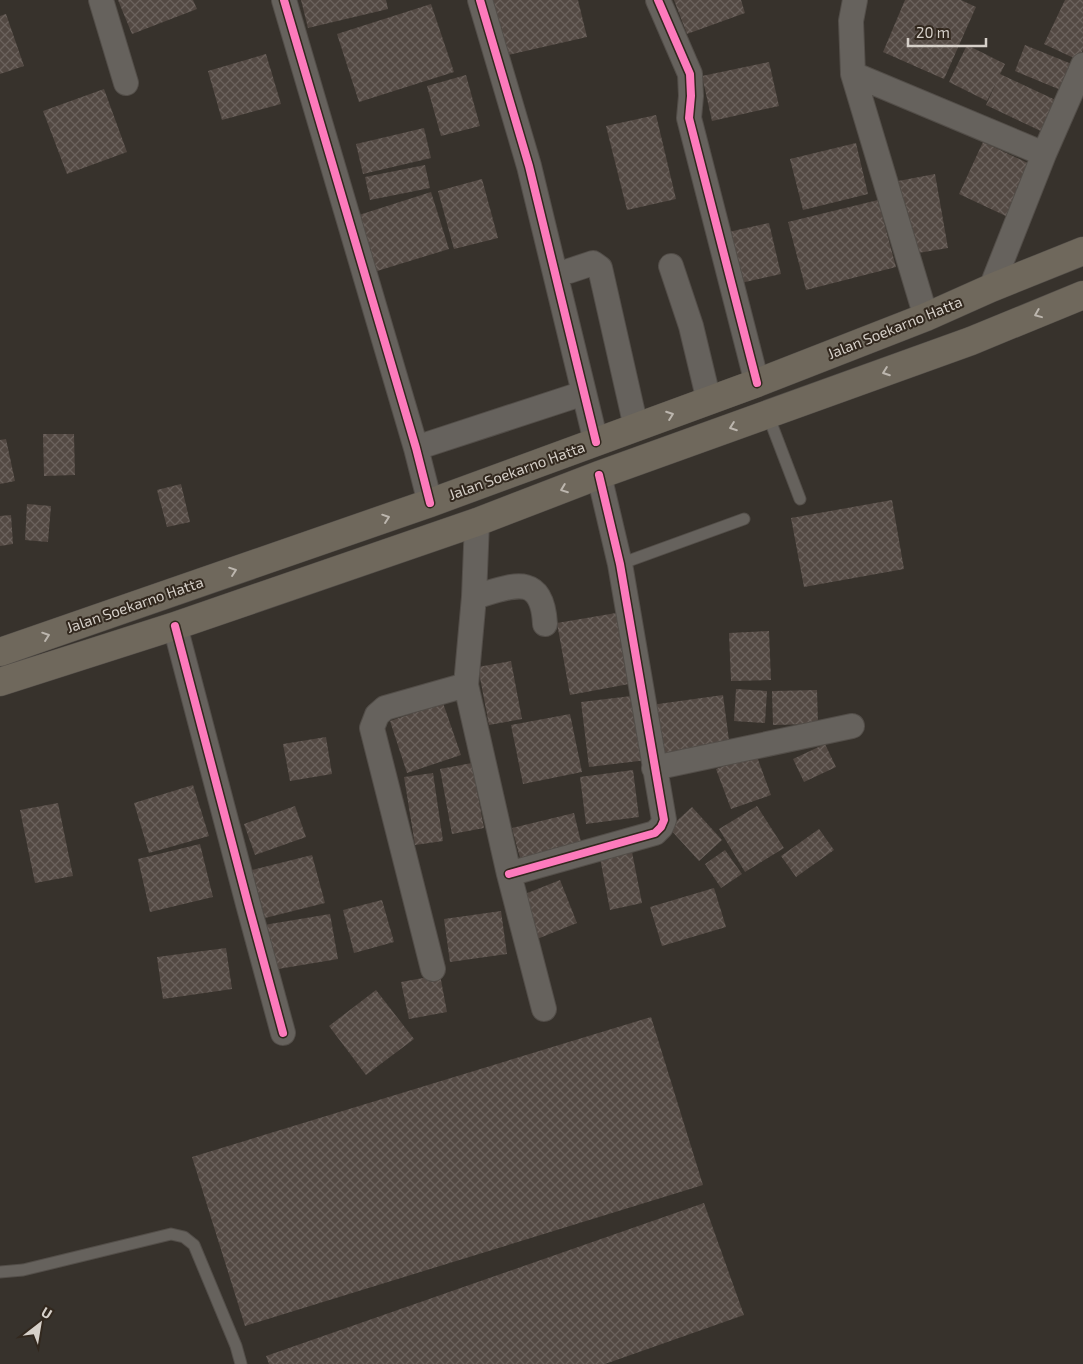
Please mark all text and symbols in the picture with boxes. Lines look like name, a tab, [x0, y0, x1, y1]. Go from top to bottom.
scale bar	[908, 15, 986, 47]
text: 20 m	[916, 23, 950, 41]
street label: Jalan Soekarno Hatta	[825, 292, 965, 362]
one-way arrow	[1034, 308, 1043, 318]
one-way arrow	[882, 366, 891, 376]
one-way arrow	[666, 410, 674, 420]
one-way arrow	[730, 421, 738, 431]
street label: Jalan Soekarno Hatta	[446, 437, 587, 503]
one-way arrow	[560, 483, 569, 493]
one-way arrow	[381, 514, 390, 524]
one-way arrow	[228, 567, 236, 577]
street label: Jalan Soekarno Hatta	[64, 572, 205, 636]
one-way arrow	[41, 632, 50, 642]
north arrow	[15, 1299, 65, 1349]
text: U	[38, 1303, 55, 1322]

